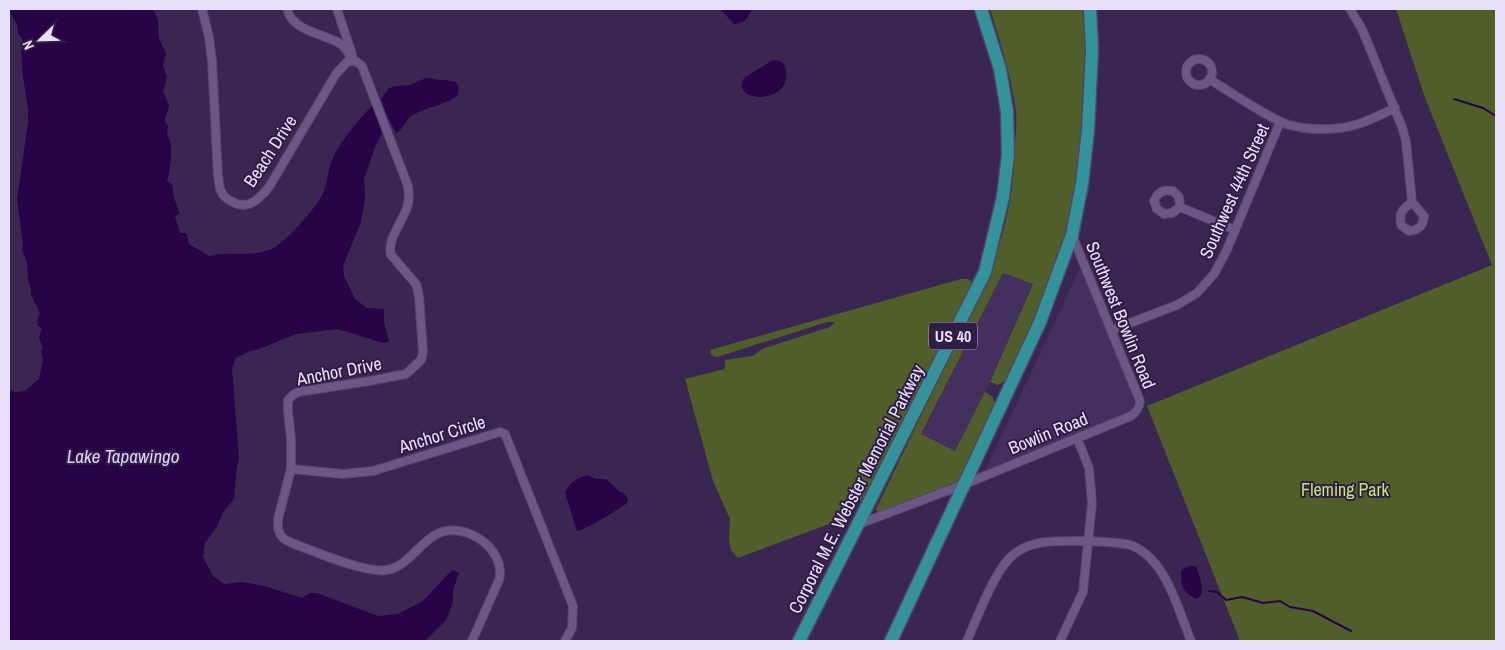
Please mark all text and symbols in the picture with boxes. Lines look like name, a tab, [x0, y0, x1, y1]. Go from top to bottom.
north arrow	[15, 15, 65, 65]
text: N	[18, 38, 38, 52]
street label: Beach Drive	[237, 110, 303, 192]
street label: Southwest 44th Street	[1193, 120, 1275, 262]
street label: Southwest Bowlin Road	[1080, 238, 1162, 392]
road number: US 40	[929, 322, 977, 350]
street label: Anchor Drive	[293, 351, 384, 392]
street label: Corporal M.E. Webster Memorial Parkway	[782, 360, 930, 618]
street label: Bowlin Road	[1005, 406, 1091, 460]
street label: Anchor Circle	[395, 409, 488, 459]
water label: Lake Tapawingo	[67, 443, 180, 469]
park label: Fleming Park	[1301, 477, 1389, 502]

